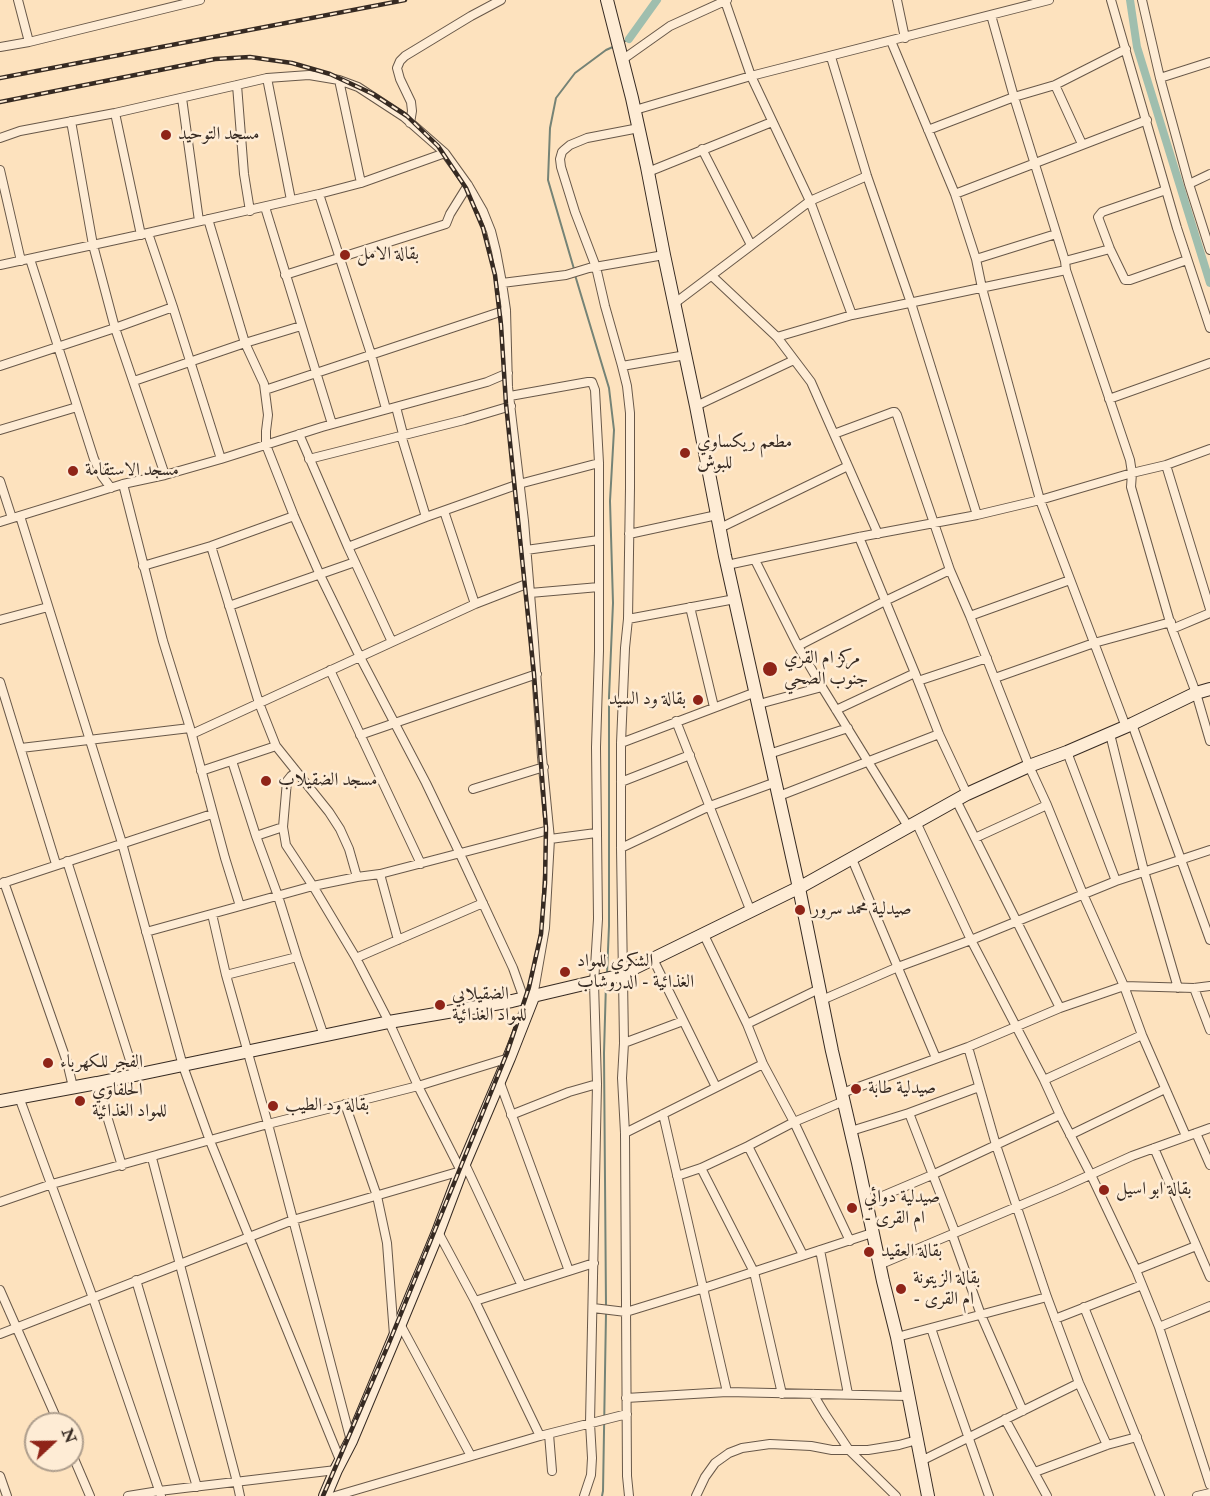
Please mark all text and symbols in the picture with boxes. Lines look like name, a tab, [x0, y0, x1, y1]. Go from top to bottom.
place label: مسجد التوحيد	[178, 124, 259, 146]
marker: مسجد التوحيد	[159, 128, 173, 142]
place label: بقالة الامل	[357, 244, 419, 266]
marker: بقالة الامل	[338, 248, 352, 262]
place label: مطعم ريكساوي للبوش	[697, 432, 792, 474]
marker: مطعم ريكساوي للبوش	[678, 446, 692, 460]
place label: مسجد الاستقامة	[85, 460, 179, 482]
marker: مسجد الاستقامة	[66, 464, 80, 478]
place label: مركز ام القري جنوب الصحي	[784, 648, 868, 690]
marker: مركز ام القري جنوب الصحي	[761, 660, 779, 678]
place label: بقالة ود السيد	[609, 689, 686, 711]
marker: بقالة ود السيد	[691, 693, 705, 707]
place label: مسجد الضقيلاب	[278, 770, 377, 792]
marker: مسجد الضقيلاب	[259, 774, 273, 788]
place label: صيدلية محمد سرور	[812, 899, 912, 921]
marker: صيدلية محمد سرور	[793, 903, 807, 917]
place label: الشكري للمواد الغذائية - الدروشاب	[577, 951, 694, 994]
marker: الشكري للمواد الغذائية - الدروشاب	[558, 965, 572, 979]
place label: الضقيلابي للمواد الغذائية	[452, 984, 527, 1026]
marker: الضقيلابي للمواد الغذائية	[433, 998, 447, 1012]
place label: الفجر للكهرباء	[60, 1052, 143, 1074]
marker: الفجر للكهرباء	[41, 1056, 55, 1070]
place label: صيدلية طابة	[868, 1078, 936, 1100]
place label: الحلفاوي للمواد الغذائية	[92, 1080, 167, 1122]
marker: صيدلية طابة	[849, 1082, 863, 1096]
marker: الحلفاوي للمواد الغذائية	[73, 1094, 87, 1108]
place label: بقالة ود الطيب	[285, 1095, 369, 1117]
marker: بقالة ود الطيب	[266, 1099, 280, 1113]
place label: بقالة ابو اسيل	[1116, 1179, 1191, 1201]
marker: بقالة ابو اسيل	[1097, 1183, 1111, 1197]
place label: صيدلية دوائي - ام القرى	[864, 1187, 940, 1230]
marker: صيدلية دوائي - ام القرى	[845, 1201, 859, 1215]
place label: بقالة العقيد	[881, 1241, 942, 1263]
marker: بقالة العقيد	[862, 1245, 876, 1259]
place label: بقالة الزيتونة - ام القرى	[913, 1268, 980, 1310]
marker: بقالة الزيتونة - ام القرى	[894, 1282, 908, 1296]
north arrow	[24, 1412, 84, 1472]
text: N	[57, 1426, 81, 1446]

